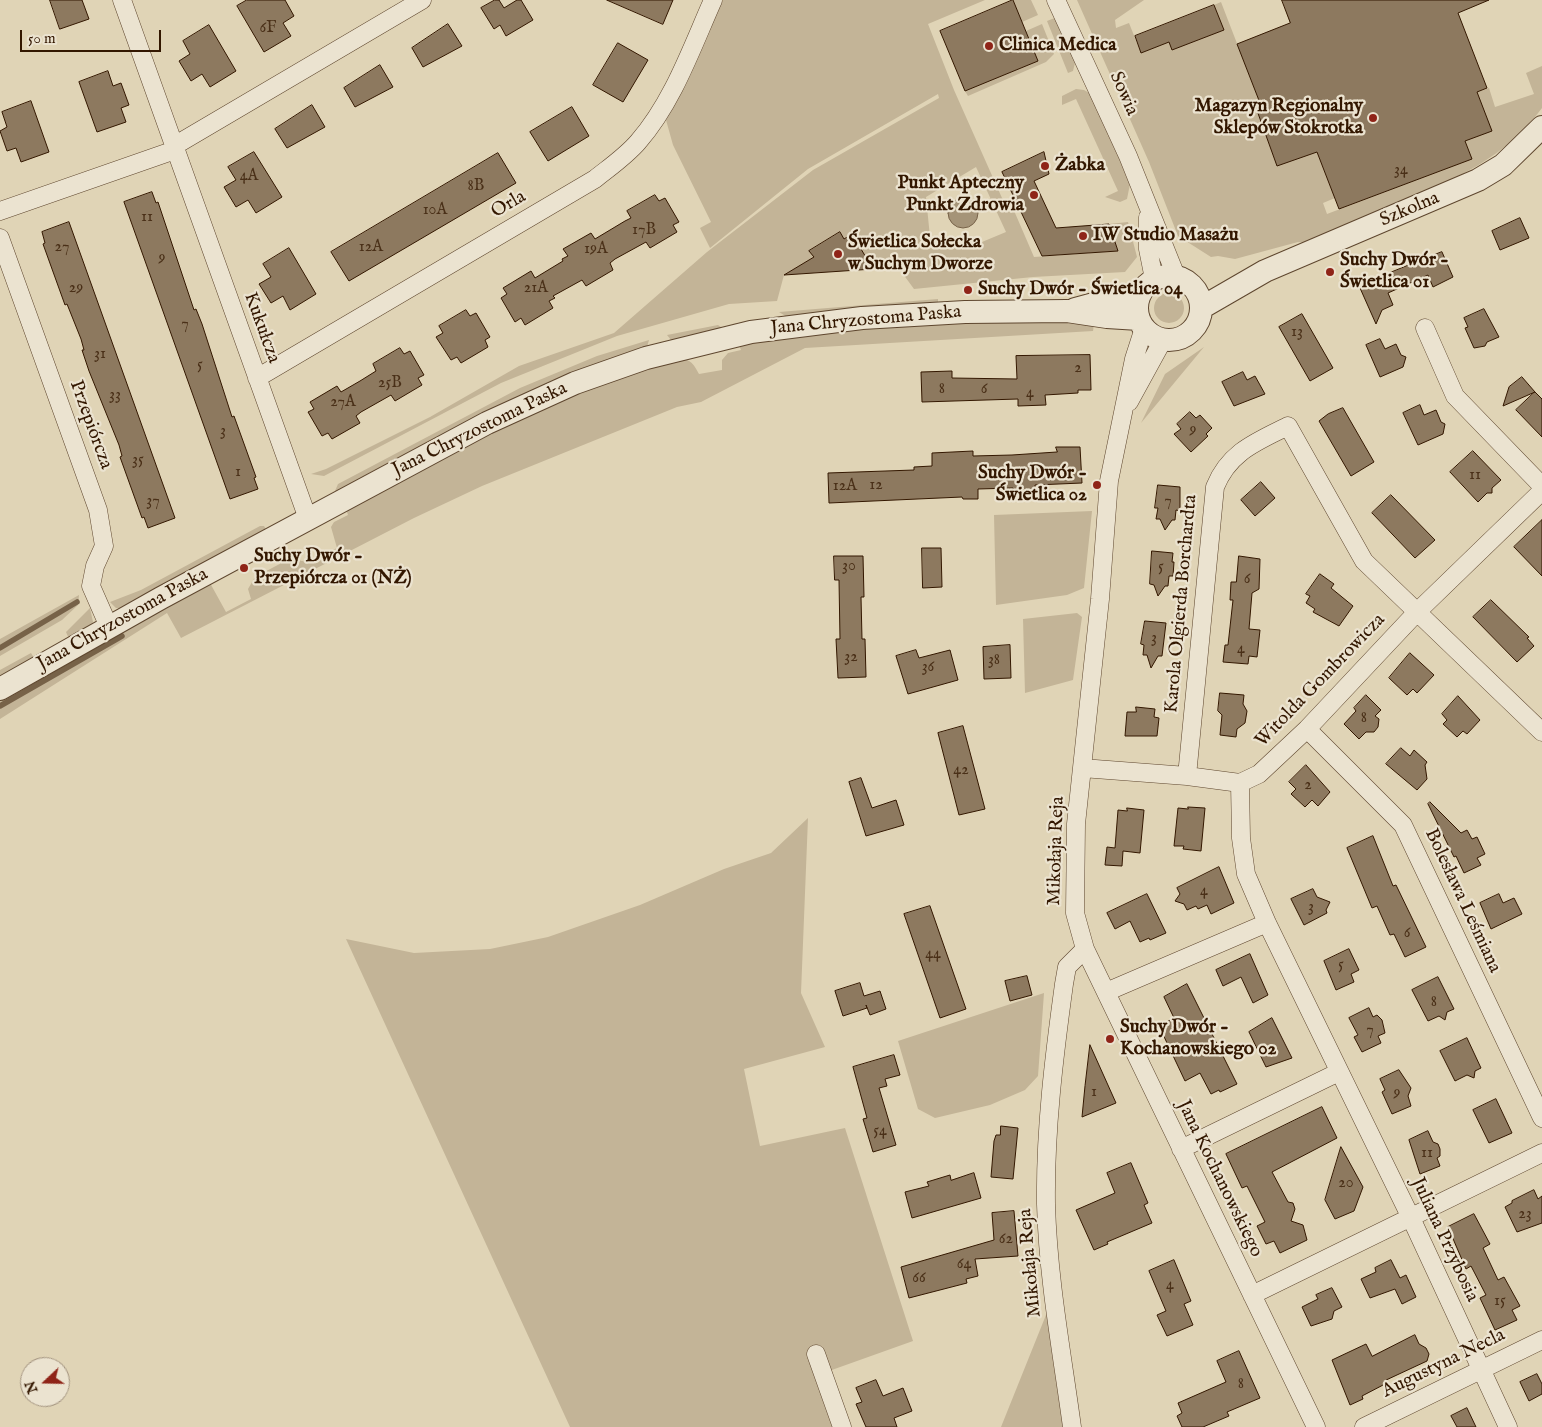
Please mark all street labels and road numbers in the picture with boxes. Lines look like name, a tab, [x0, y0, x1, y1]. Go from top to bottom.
street label: Sowia	[1103, 69, 1143, 119]
street label: Orla	[488, 186, 530, 224]
street label: Szkolna	[1377, 187, 1443, 233]
street label: Kukułcza	[238, 289, 284, 367]
street label: Jana Chryzostoma Paska	[770, 301, 962, 341]
street label: Przepiórcza	[63, 377, 117, 473]
street label: Jana Chryzostoma Paska	[389, 378, 571, 482]
street label: Karola Olgierda Borchardta	[1161, 494, 1203, 714]
street label: Jana Chryzostoma Paska	[34, 564, 212, 676]
street label: Witolda Gombrowicza	[1251, 609, 1391, 753]
street label: Mikołaja Reja	[1044, 796, 1070, 906]
street label: Bolesława Leśmiana	[1419, 825, 1505, 977]
street label: Jana Kochanowskiego	[1171, 1097, 1267, 1261]
street label: Juliana Przybosia	[1405, 1174, 1483, 1306]
street label: Mikołaja Reja	[1015, 1208, 1047, 1318]
street label: Augustyna Necla	[1379, 1324, 1509, 1404]

